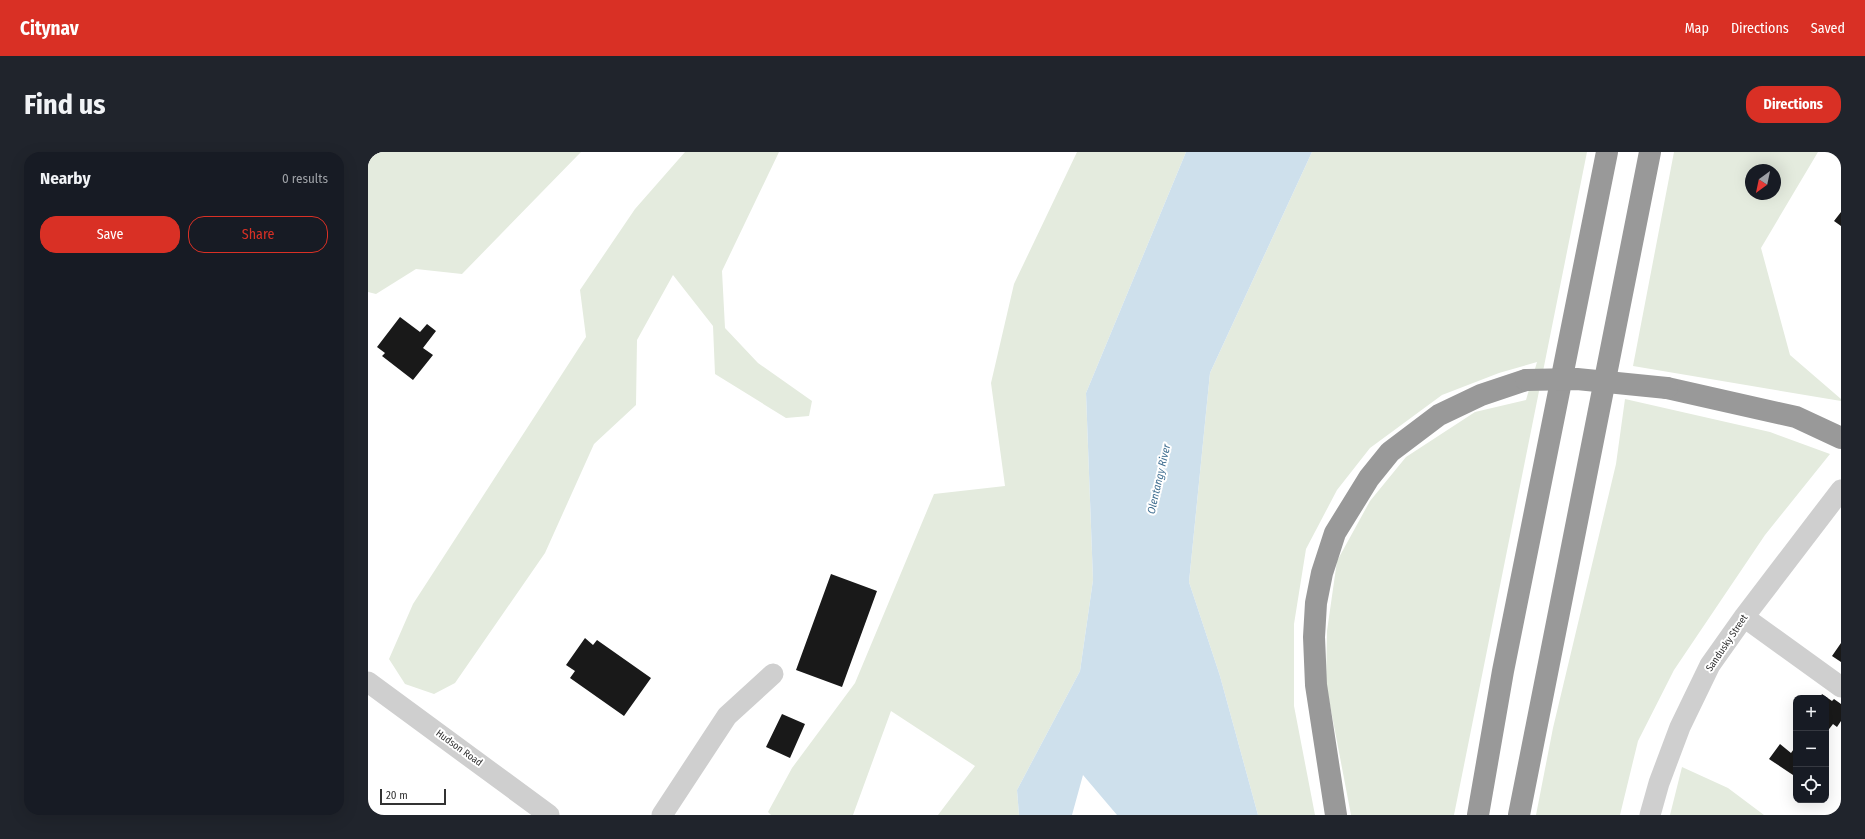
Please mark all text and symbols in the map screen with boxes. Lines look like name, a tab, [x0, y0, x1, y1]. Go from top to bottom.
text: Citynav	[20, 17, 79, 40]
text: Map	[1685, 20, 1709, 37]
text: Directions	[1731, 20, 1789, 37]
text: Saved	[1811, 20, 1845, 37]
button: Directions	[1746, 86, 1841, 123]
text: Find us	[24, 88, 106, 121]
north arrow	[1745, 164, 1781, 200]
text: Nearby	[40, 168, 91, 189]
text: 0 results	[282, 171, 328, 186]
button: Save	[40, 216, 180, 253]
button: Share	[188, 216, 328, 253]
water label: Olentangy River	[1145, 442, 1174, 515]
street label: Sandusky Street	[1704, 612, 1751, 674]
map controls	[1793, 695, 1829, 803]
button: +	[1793, 695, 1829, 731]
street label: Hudson Road	[433, 727, 485, 769]
button: −	[1793, 731, 1829, 767]
button: locate	[1793, 767, 1829, 803]
scale bar	[380, 787, 446, 806]
text: 20 m	[386, 789, 408, 802]

